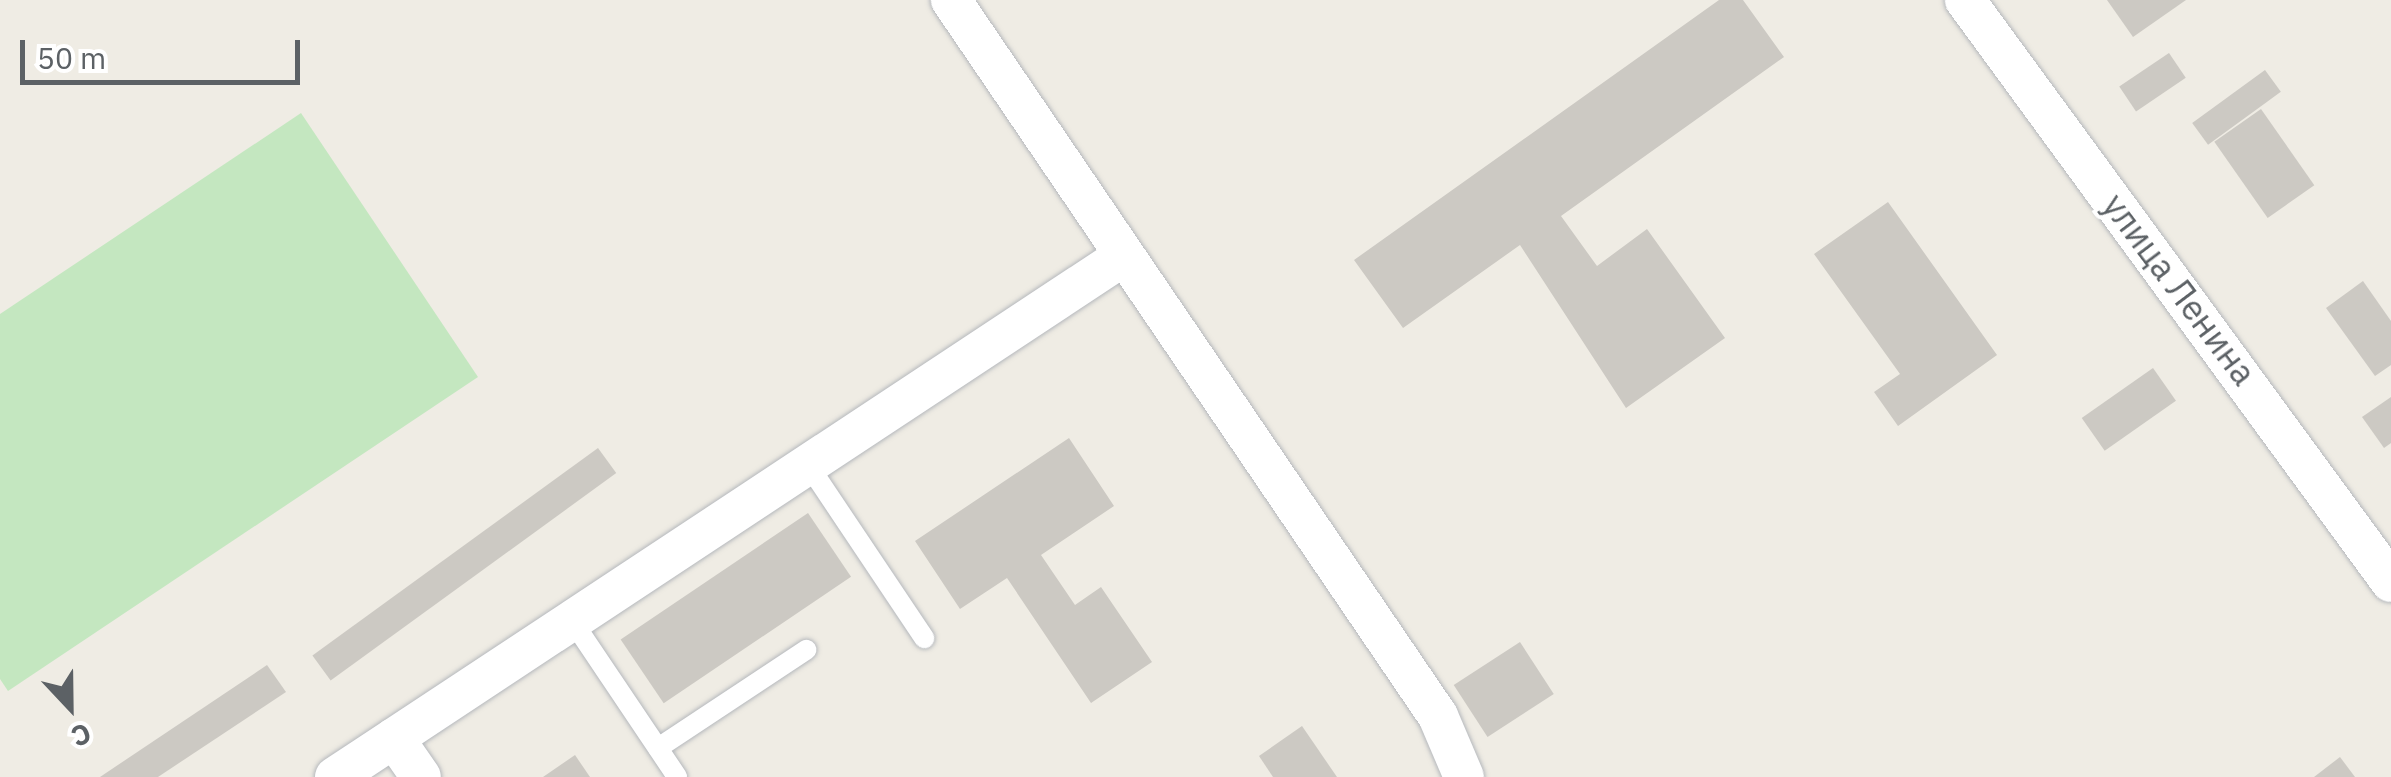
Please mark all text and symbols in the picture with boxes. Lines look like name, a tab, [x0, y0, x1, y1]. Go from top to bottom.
scale bar	[25, 20, 305, 82]
text: 50 m	[37, 38, 106, 77]
street label: улица Ленина	[2094, 185, 2266, 393]
north arrow	[20, 657, 120, 757]
text: С	[66, 715, 97, 756]

